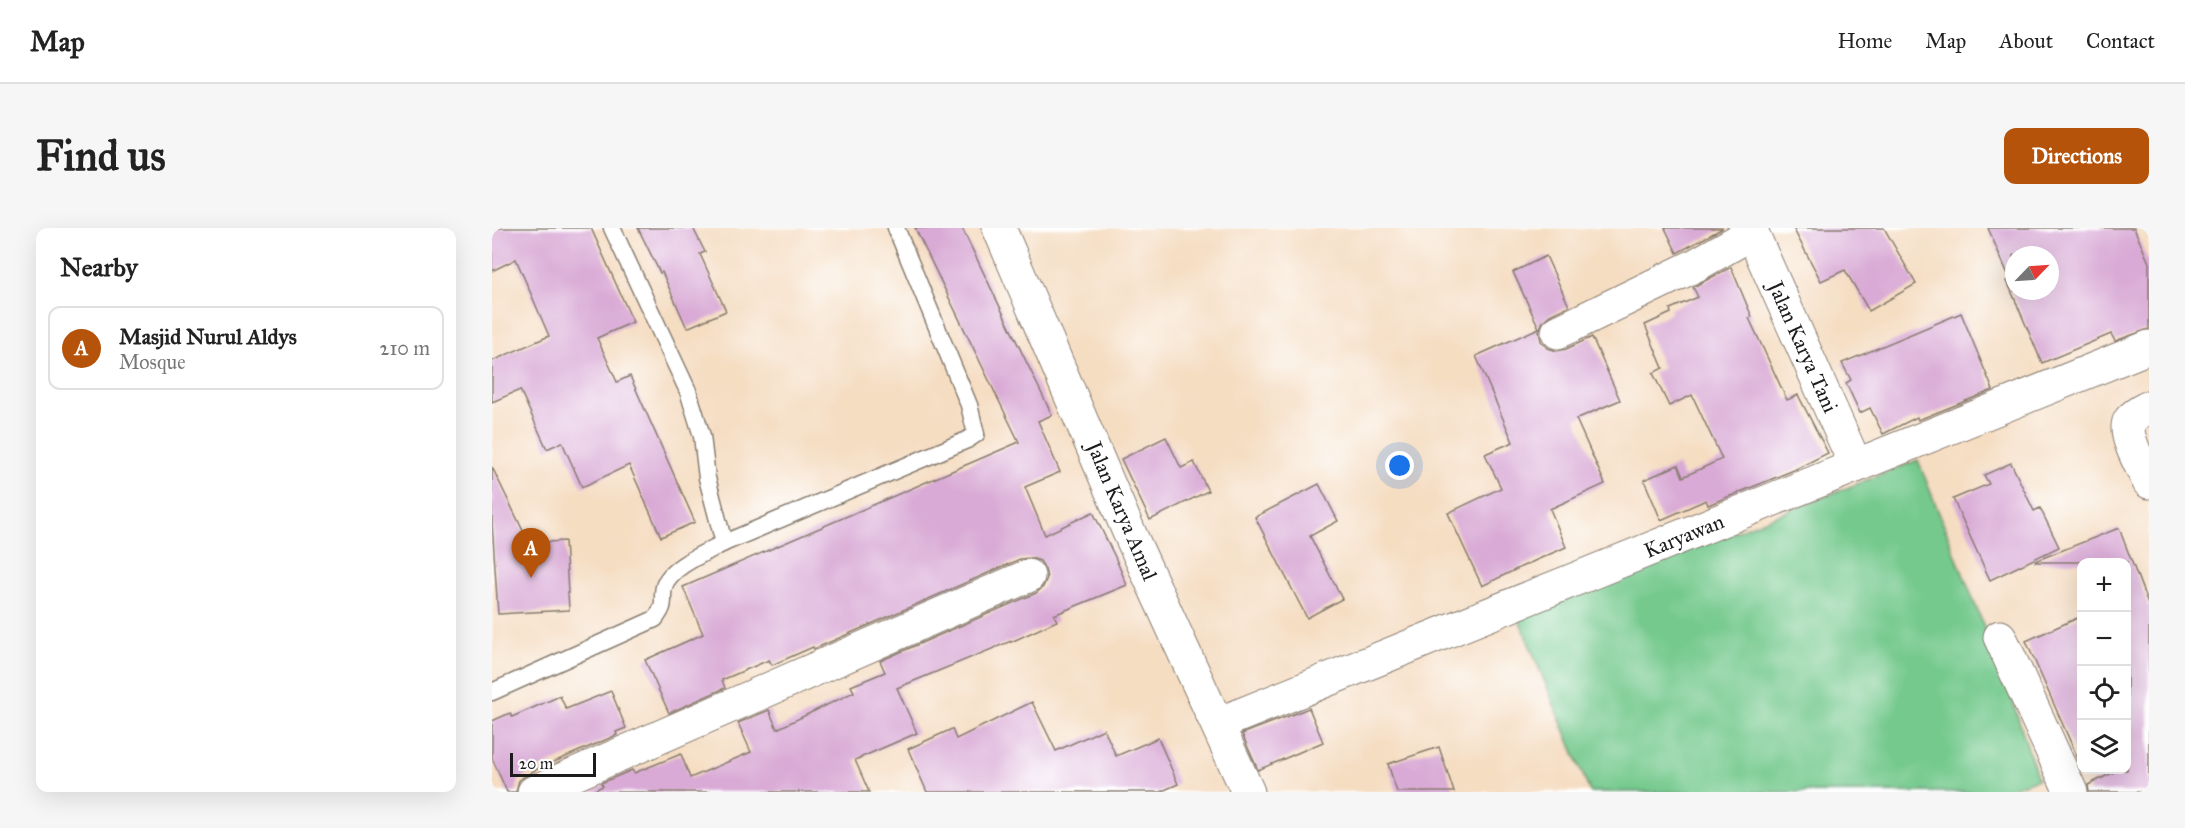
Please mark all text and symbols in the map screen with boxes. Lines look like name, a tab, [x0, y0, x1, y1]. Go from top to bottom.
text: Map	[30, 24, 85, 59]
text: Home	[1837, 28, 1892, 54]
text: Map	[1925, 28, 1966, 54]
text: About	[1999, 28, 2053, 54]
text: Contact	[2086, 28, 2155, 54]
button: Directions	[2004, 128, 2149, 184]
text: Find us	[36, 130, 166, 182]
north arrow	[2005, 246, 2059, 300]
text: Nearby	[60, 251, 138, 283]
street label: Jalan Karya Tani	[1762, 275, 1844, 417]
text: Masjid Nurul Aldys	[119, 323, 297, 350]
text: A	[75, 336, 88, 360]
text: 210 m	[380, 336, 430, 360]
text: Mosque	[119, 350, 185, 374]
street label: Jalan Karya Amal	[1080, 436, 1163, 585]
your location	[1385, 451, 1414, 480]
street label: Karyawan	[1640, 508, 1728, 564]
pin: A	[512, 528, 550, 578]
map controls	[2077, 558, 2131, 774]
button: +	[2077, 558, 2131, 612]
button: −	[2077, 612, 2131, 666]
button: locate	[2077, 666, 2131, 720]
button: layers	[2077, 720, 2131, 774]
scale bar	[510, 750, 596, 778]
text: 20 m	[519, 754, 553, 773]

